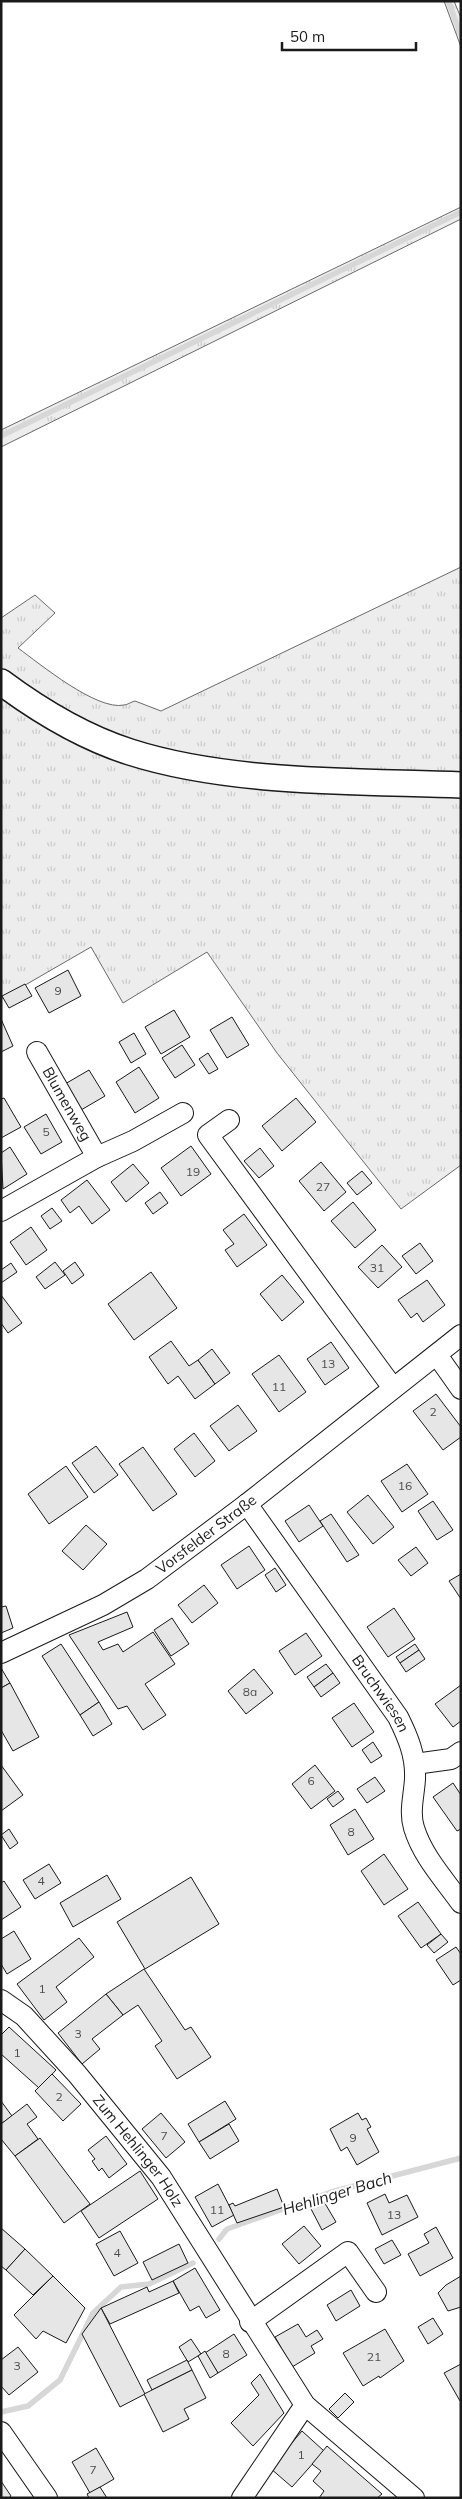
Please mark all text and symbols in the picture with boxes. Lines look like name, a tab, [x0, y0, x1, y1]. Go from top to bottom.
scale bar	[282, 20, 416, 52]
text: 50 m	[290, 27, 325, 46]
house number: 9	[54, 983, 62, 998]
street label: Blumenweg	[38, 1063, 96, 1144]
house number: 5	[42, 1124, 50, 1139]
house number: 19	[186, 1164, 200, 1179]
house number: 27	[316, 1179, 330, 1194]
house number: 31	[370, 1260, 384, 1275]
house number: 13	[321, 1356, 335, 1371]
house number: 11	[272, 1379, 286, 1394]
house number: 2	[429, 1404, 437, 1419]
house number: 16	[398, 1478, 412, 1493]
street label: Vorsfelder Straße	[152, 1490, 260, 1578]
street label: Bruchwiesen	[348, 1651, 414, 1735]
house number: 8a	[243, 1684, 257, 1699]
house number: 6	[307, 1773, 315, 1788]
house number: 8	[347, 1824, 355, 1839]
house number: 4	[37, 1873, 45, 1888]
house number: 1	[38, 1981, 46, 1996]
house number: 3	[74, 2026, 82, 2041]
house number: 1	[13, 2045, 21, 2060]
house number: 2	[55, 2089, 63, 2104]
street label: Zum Hehlinger Holz	[89, 2091, 188, 2211]
house number: 7	[160, 2128, 168, 2143]
house number: 9	[349, 2130, 357, 2145]
water label: Hehlinger Bach	[280, 2167, 394, 2219]
house number: 11	[210, 2202, 224, 2217]
house number: 13	[387, 2207, 401, 2222]
house number: 4	[113, 2245, 121, 2260]
house number: 8	[222, 2346, 230, 2361]
house number: 21	[367, 2349, 381, 2364]
house number: 3	[13, 2358, 21, 2373]
house number: 1	[297, 2447, 305, 2462]
house number: 7	[89, 2462, 97, 2477]

